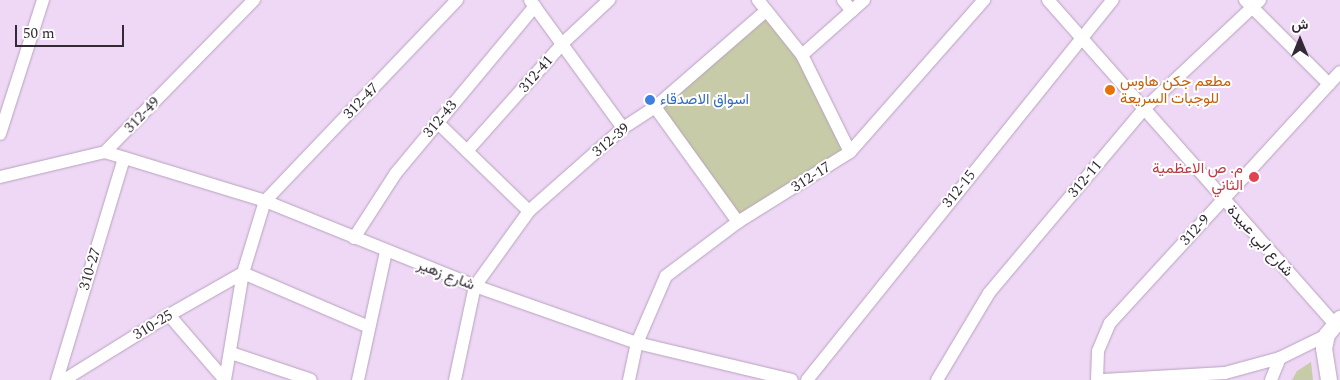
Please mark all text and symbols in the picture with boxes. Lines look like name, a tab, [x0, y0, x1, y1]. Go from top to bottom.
text: ش	[1292, 14, 1308, 35]
scale bar	[18, 15, 126, 47]
north arrow	[1275, 15, 1325, 65]
text: 50 m	[23, 22, 55, 45]
street label: 312-41	[515, 52, 557, 96]
place label: مطعم جكن هاوس للوجبات السريعة	[1120, 72, 1231, 107]
street label: 312-47	[340, 79, 382, 123]
marker: مطعم جكن هاوس للوجبات السريعة	[1104, 84, 1116, 96]
place label: اسواق الاصدقاء	[660, 91, 749, 109]
street label: 312-49	[121, 93, 163, 137]
marker: اسواق الاصدقاء	[644, 94, 656, 106]
street label: 312-43	[419, 97, 461, 141]
street label: 312-39	[589, 119, 633, 161]
street label: 312-11	[1064, 157, 1106, 201]
street label: 312-17	[788, 158, 834, 196]
place label: م. ص الاعظمية الثاني	[1152, 159, 1243, 194]
street label: 312-15	[938, 167, 980, 211]
marker: م. ص الاعظمية الثاني	[1247, 170, 1261, 184]
street label: شارع ابي عبيدة	[1223, 201, 1297, 281]
street label: 312-9	[1176, 211, 1214, 249]
street label: 310-27	[75, 246, 105, 292]
street label: شارع زهير	[415, 256, 477, 294]
street label: 310-25	[130, 306, 176, 344]

